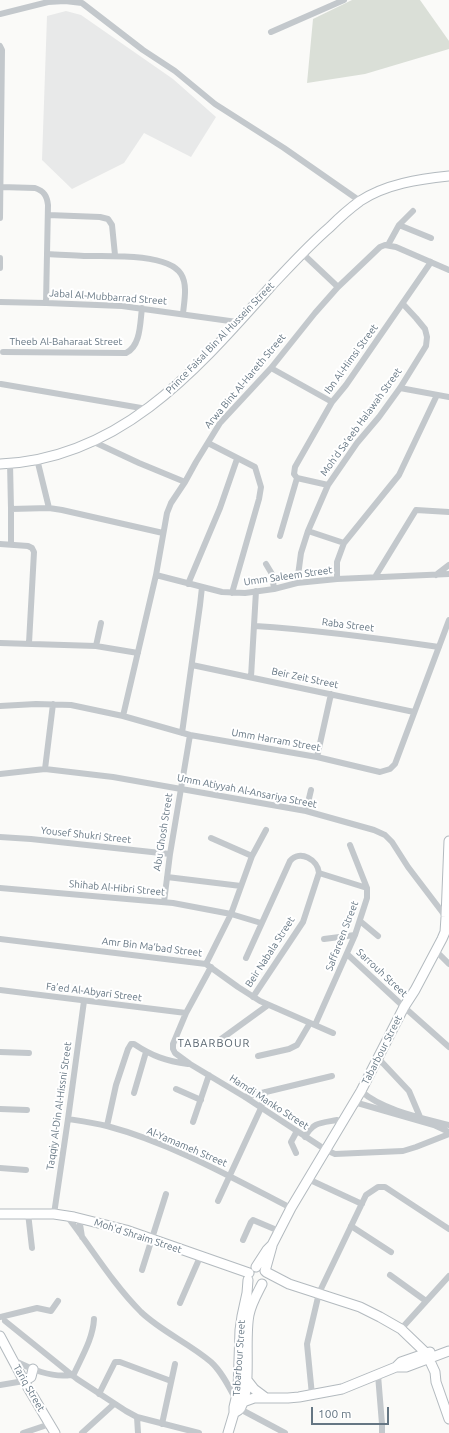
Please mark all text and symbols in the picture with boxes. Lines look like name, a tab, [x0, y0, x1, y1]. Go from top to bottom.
street label: Prince Faisal Bin Al Hussein Street	[163, 280, 277, 396]
street label: Jabal Al-Mubbarrad Street	[49, 287, 167, 307]
street label: Ibn Al-Himsi Street	[322, 322, 380, 396]
street label: Arwa Bint Al-Hareth Street	[202, 331, 288, 431]
street label: Theeb Al-Baharaat Street	[10, 336, 122, 348]
street label: Moh’d Sa’eeb Halawah Street	[318, 366, 404, 478]
street label: Umm Saleem Street	[243, 564, 333, 588]
street label: Raba Street	[321, 616, 375, 634]
street label: Beir Zeit Street	[270, 665, 340, 691]
street label: Umm Harram Street	[231, 726, 321, 754]
street label: Umm Atiyyah Al-Ansariya Street	[176, 772, 318, 810]
street label: Abu Ghosh Street	[151, 792, 175, 872]
street label: Yousef Shukri Street	[40, 824, 132, 846]
street label: Shihab Al-Hibri Street	[69, 878, 165, 898]
street label: Saffareen Street	[323, 899, 361, 973]
street label: Beir Nabala Street	[243, 914, 297, 990]
street label: Amr Bin Ma’bad Street	[101, 935, 203, 959]
street label: Sarrouh Street	[354, 946, 410, 1000]
street label: Fa’ed Al-Abyari Street	[45, 980, 143, 1004]
street label: Tabarbour Street	[359, 1013, 405, 1087]
district label: TABARBOUR	[178, 1036, 250, 1050]
street label: Taqqiy Al-Din Al-Hissni Street	[44, 1041, 74, 1171]
street label: Hamdi Manko Street	[227, 1072, 311, 1132]
street label: Al-Yamameh Street	[145, 1125, 229, 1169]
street label: Moh'd Shraim Street	[93, 1216, 183, 1256]
street label: Tabarbour Street	[230, 1319, 248, 1397]
street label: Tariq Street	[11, 1362, 47, 1414]
scale bar	[313, 1399, 391, 1425]
text: 100 m	[318, 1407, 351, 1420]

